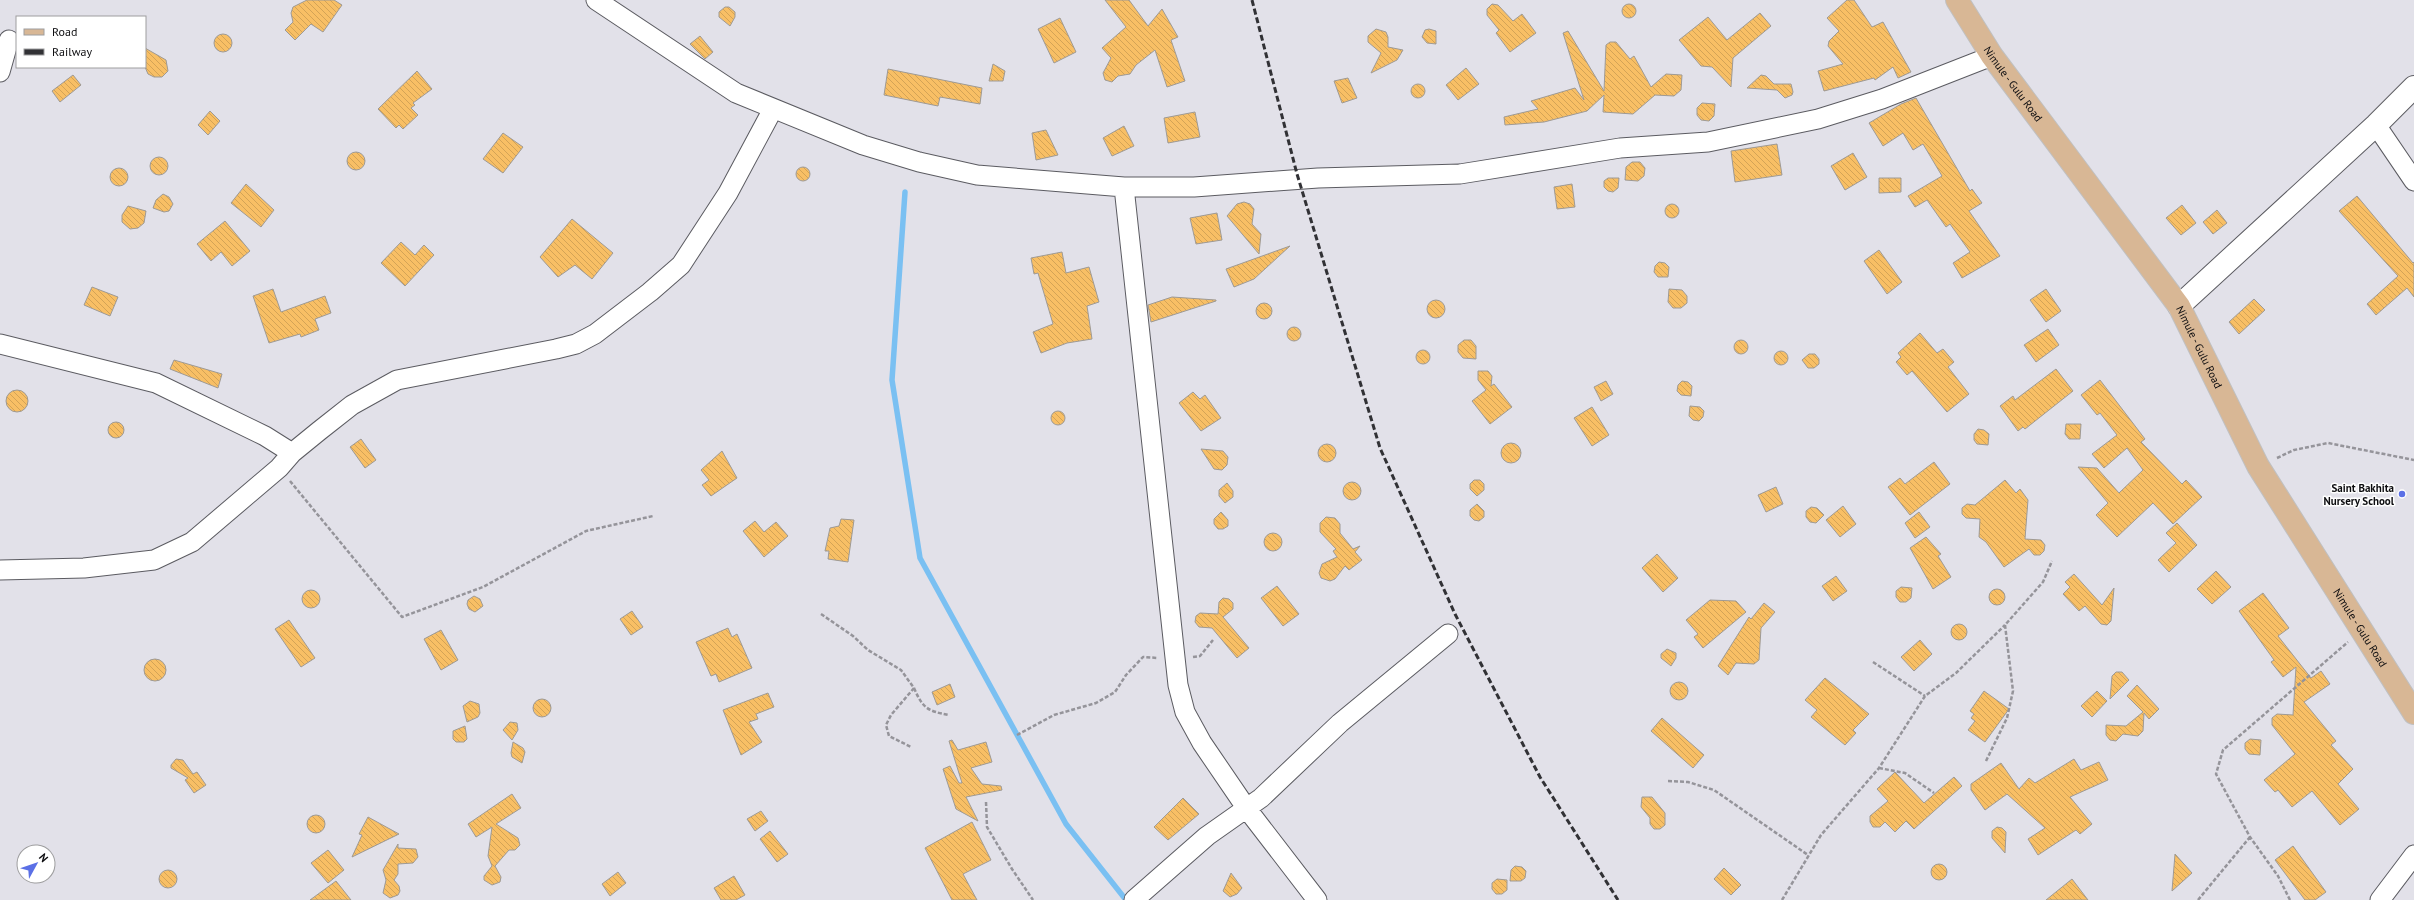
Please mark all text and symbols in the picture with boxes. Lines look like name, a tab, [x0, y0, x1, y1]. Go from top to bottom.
legend	[16, 16, 146, 68]
text: Road	[52, 24, 77, 39]
text: Railway	[52, 44, 92, 59]
street label: Nimule - Gulu Road	[1981, 44, 2046, 124]
street label: Nimule - Gulu Road	[2173, 303, 2226, 391]
place label: Saint Bakhita Nursery School	[2324, 481, 2395, 508]
marker: Saint Bakhita Nursery School	[2397, 489, 2407, 499]
street label: Nimule - Gulu Road	[2330, 586, 2390, 670]
north arrow	[16, 844, 56, 884]
text: N	[36, 850, 51, 865]

